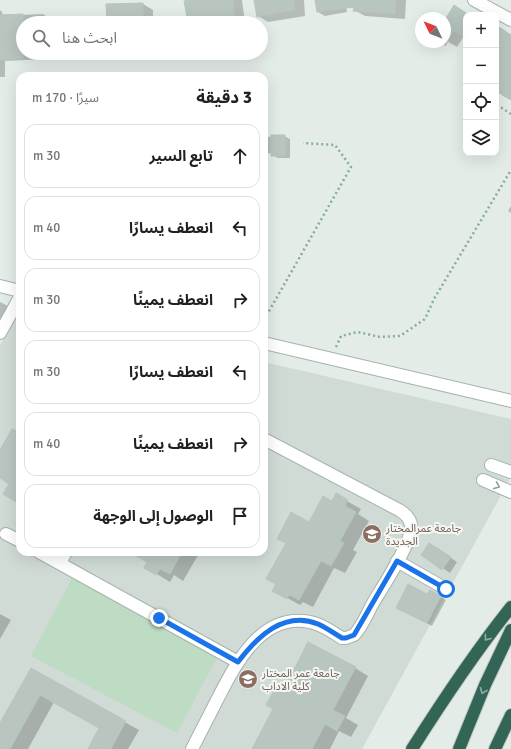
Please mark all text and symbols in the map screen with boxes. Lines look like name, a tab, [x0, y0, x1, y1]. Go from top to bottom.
north arrow	[415, 12, 451, 48]
map controls	[463, 12, 499, 156]
button: +	[463, 12, 499, 48]
search box	[16, 16, 268, 60]
icon: search	[30, 27, 52, 49]
text: ابحث هنا	[62, 29, 117, 47]
button: −	[463, 48, 499, 84]
button: locate	[463, 84, 499, 120]
text: 3 دقيقة	[196, 87, 252, 108]
text: سيرًا · 170 m	[32, 90, 99, 106]
button: layers	[463, 120, 499, 156]
icon: ahead	[229, 145, 251, 167]
text: تابع السير	[150, 147, 213, 165]
text: 30 m	[33, 148, 60, 164]
icon: left	[229, 217, 251, 239]
text: انعطف يسارًا	[129, 219, 213, 237]
text: 40 m	[33, 220, 60, 236]
icon: right	[229, 289, 251, 311]
text: انعطف يمينًا	[133, 291, 213, 309]
text: 30 m	[33, 292, 60, 308]
icon: left	[229, 361, 251, 383]
text: انعطف يسارًا	[129, 363, 213, 381]
text: 30 m	[33, 364, 60, 380]
icon: right	[229, 433, 251, 455]
text: انعطف يمينًا	[133, 435, 213, 453]
text: 40 m	[33, 436, 60, 452]
one-way arrow	[493, 481, 500, 489]
icon: arrive	[229, 505, 251, 527]
text: الوصول إلى الوجهة	[93, 507, 213, 525]
place label: جامعة عمرالمختار الجديدة	[385, 522, 462, 548]
school or university icon: جامعة عمرالمختار الجديدة	[361, 523, 383, 545]
route start	[437, 580, 455, 598]
route end	[150, 609, 168, 627]
one-way arrow	[485, 633, 492, 640]
place label: جامعة عمر المختار كلية الاداب	[261, 667, 340, 693]
school or university icon: جامعة عمر المختار كلية الاداب	[237, 668, 259, 690]
one-way arrow	[479, 687, 487, 694]

